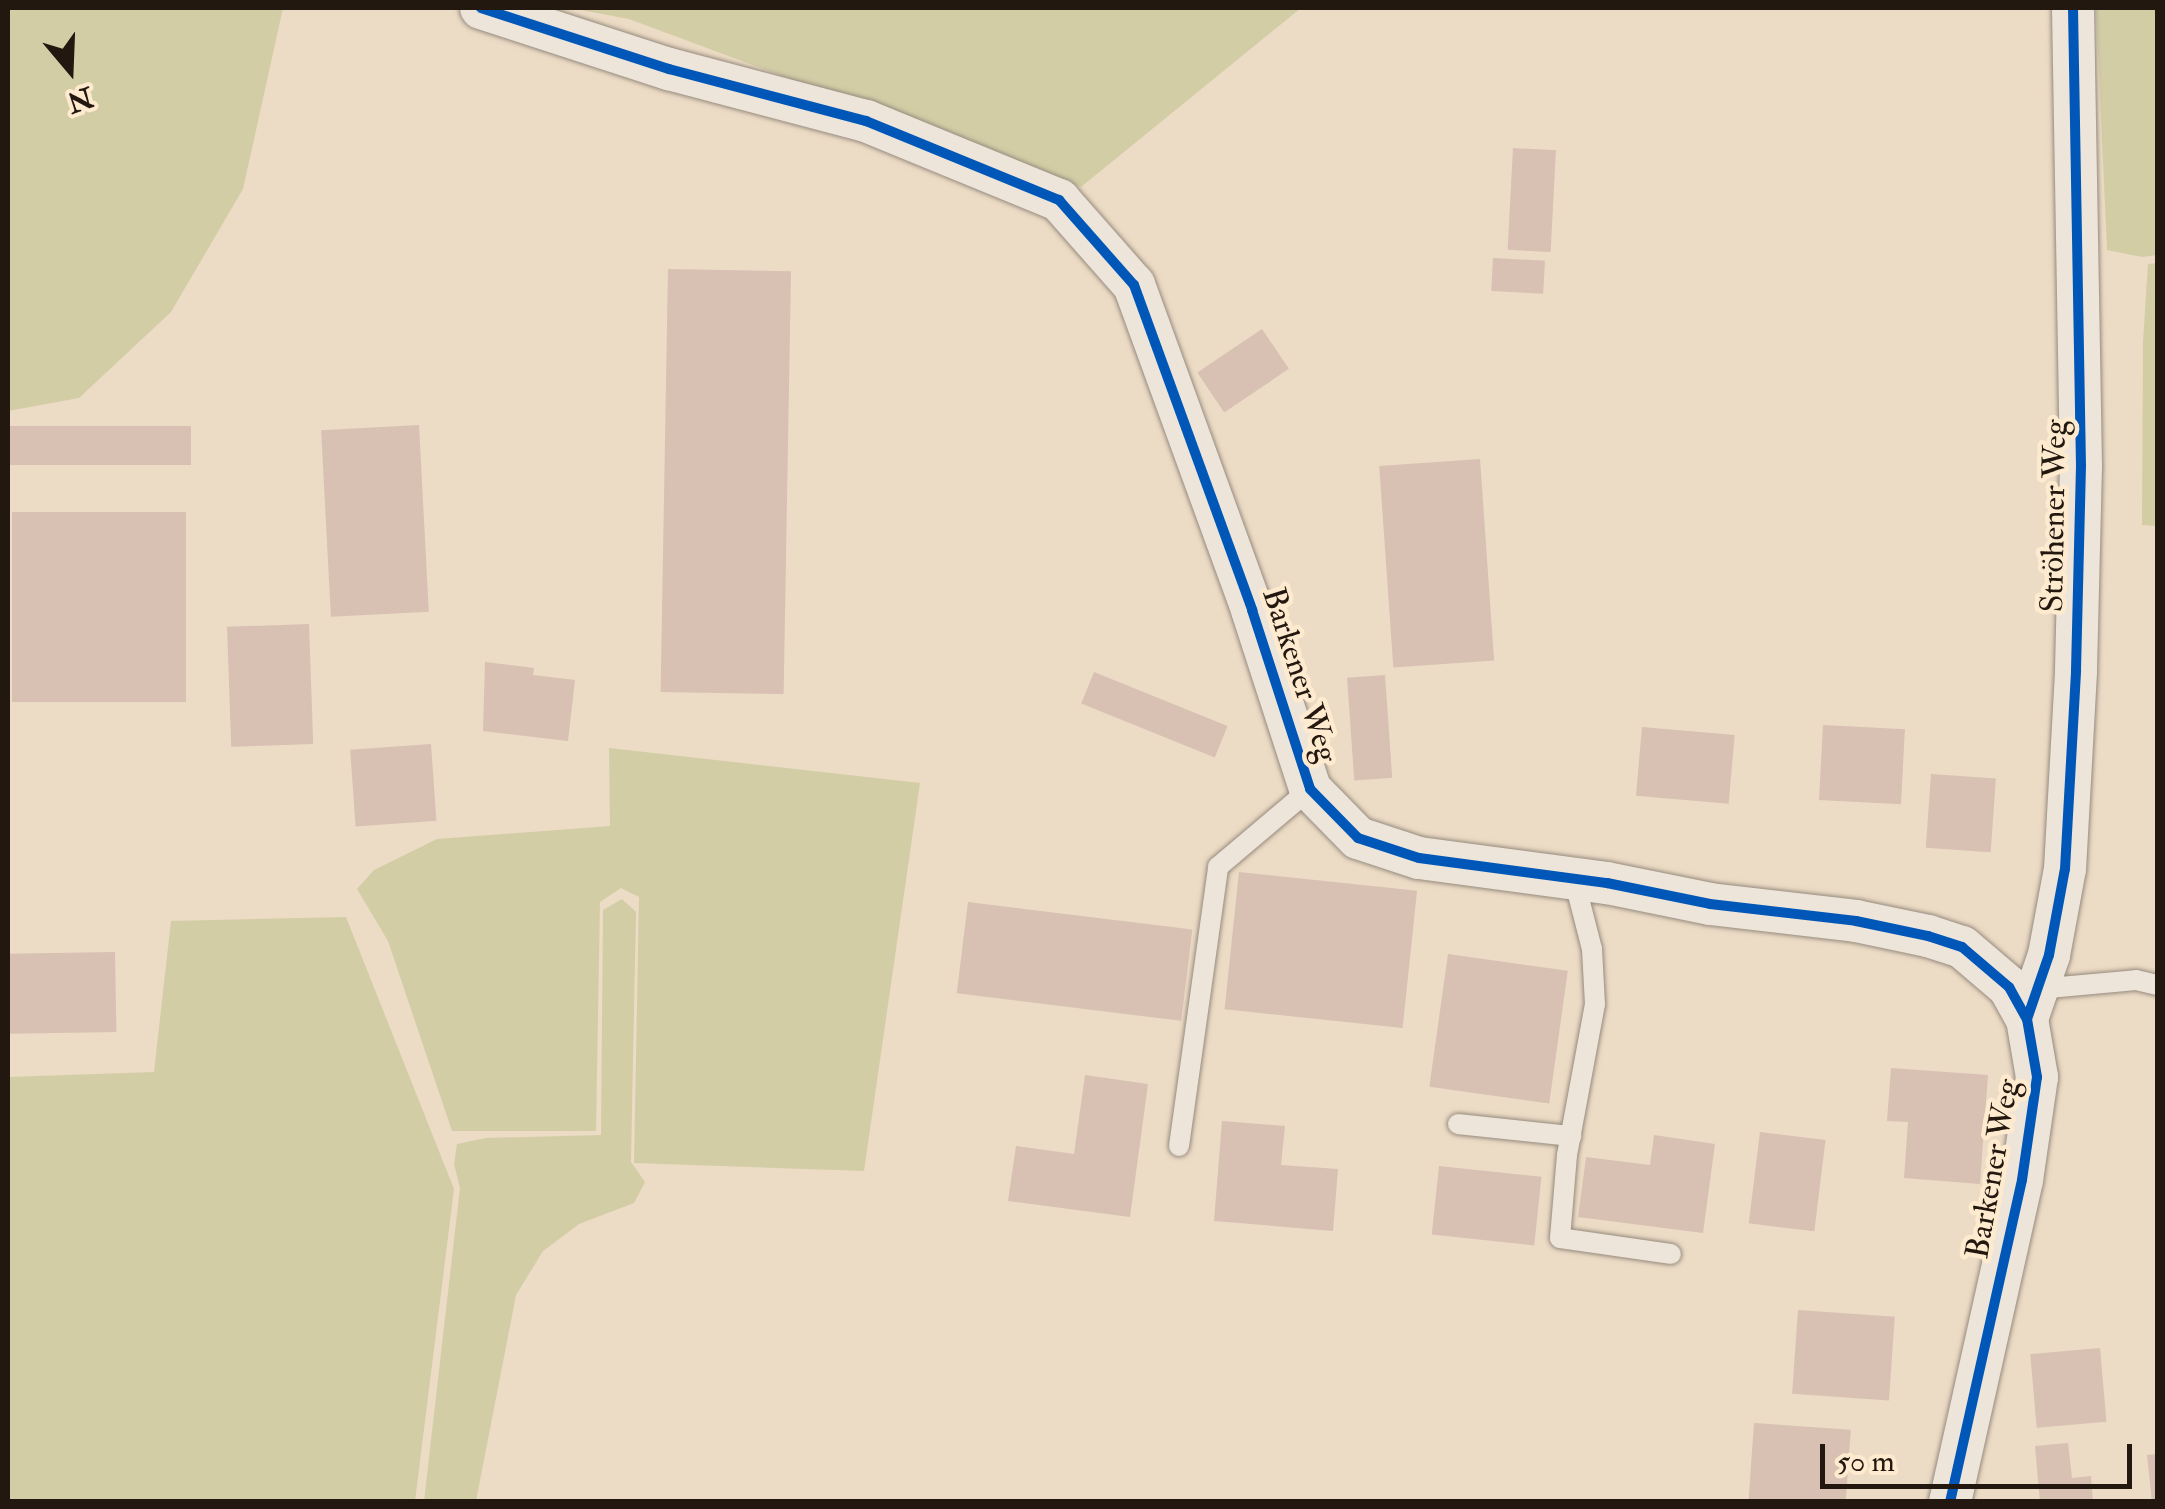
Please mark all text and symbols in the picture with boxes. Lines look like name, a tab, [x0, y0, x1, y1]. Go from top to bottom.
north arrow	[20, 20, 120, 120]
text: N	[62, 78, 97, 119]
street label: Ströhener Weg	[2033, 419, 2075, 613]
street label: Barkener Weg	[1254, 583, 1346, 767]
street label: Barkener Weg	[1958, 1076, 2028, 1262]
scale bar	[1825, 1424, 2138, 1486]
text: 50 m	[1837, 1443, 1895, 1480]

